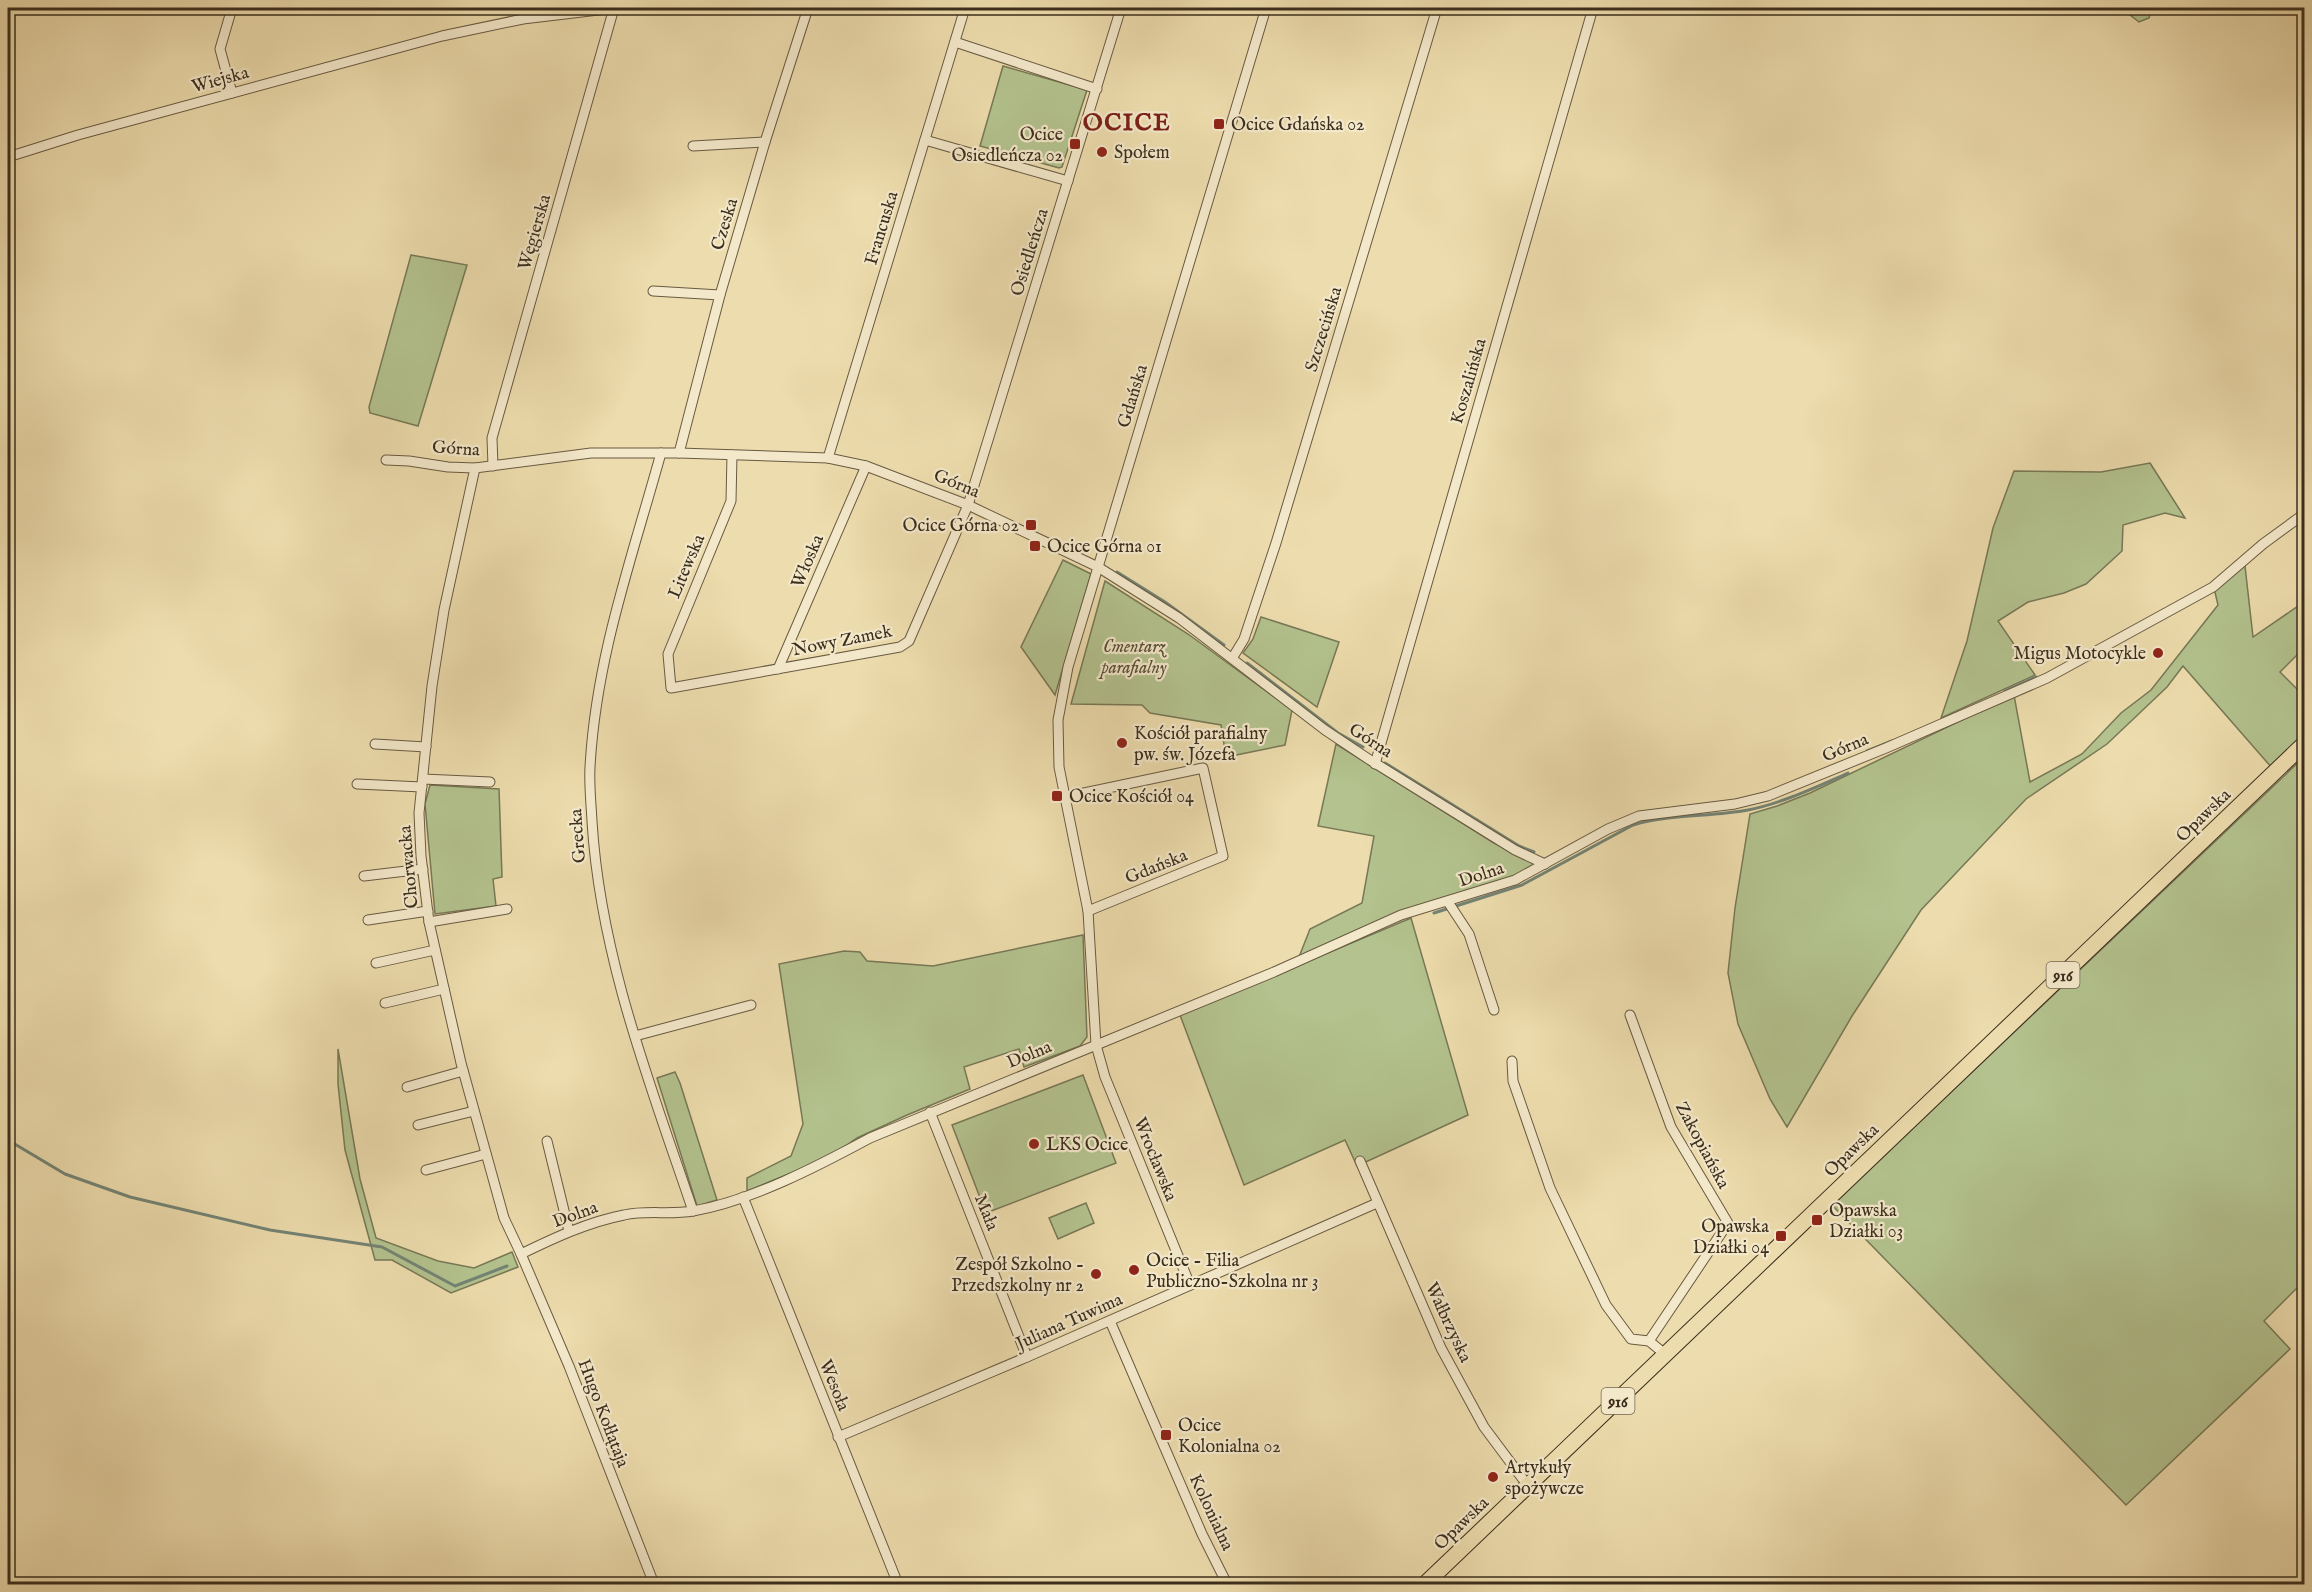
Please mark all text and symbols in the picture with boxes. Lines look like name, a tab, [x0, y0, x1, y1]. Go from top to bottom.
street label: Wiejska	[189, 62, 252, 99]
district label: OCICE	[1083, 108, 1171, 139]
place label: Ocice Gdańska 02	[1231, 114, 1365, 137]
marker: Ocice Gdańska 02	[1212, 117, 1226, 131]
place label: Ocice Osiedleńcza 02	[951, 124, 1063, 168]
marker: Ocice Osiedleńcza 02	[1068, 137, 1082, 151]
place label: Społem	[1114, 142, 1170, 165]
marker: Społem	[1095, 145, 1109, 159]
street label: Francuska	[860, 189, 905, 268]
street label: Węgierska	[514, 192, 557, 273]
street label: Czeska	[707, 195, 744, 253]
street label: Osiedleńcza	[1006, 206, 1055, 299]
street label: Szczecińska	[1301, 284, 1348, 375]
street label: Koszalińska	[1446, 336, 1493, 427]
street label: Gdańska	[1113, 362, 1154, 431]
street label: Górna	[431, 436, 481, 463]
street label: Górna	[930, 464, 983, 504]
place label: Ocice Górna 02	[903, 515, 1019, 538]
marker: Ocice Górna 02	[1024, 518, 1038, 532]
street label: Litewska	[664, 531, 711, 602]
street label: Włoska	[787, 531, 830, 592]
place label: Ocice Górna 01	[1047, 536, 1162, 559]
marker: Ocice Górna 01	[1028, 539, 1042, 553]
street label: Nowy Zamek	[790, 620, 895, 662]
park label: Cmentarz parafialny	[1098, 636, 1167, 680]
place label: Migus Motocykle	[2014, 643, 2146, 666]
marker: Migus Motocykle	[2151, 646, 2165, 660]
street label: Górna	[1344, 719, 1397, 764]
place label: Kościół parafialny pw. św. Józefa	[1134, 723, 1267, 767]
street label: Górna	[1819, 728, 1872, 768]
marker: Kościół parafialny pw. św. Józefa	[1115, 736, 1129, 750]
street label: Opawska	[2172, 784, 2237, 848]
place label: Ocice Kościół 04	[1069, 786, 1194, 809]
marker: Ocice Kościół 04	[1050, 789, 1064, 803]
street label: Grecka	[565, 808, 592, 864]
street label: Chorwacka	[394, 824, 425, 909]
street label: Gdańska	[1122, 844, 1191, 890]
street label: Dolna	[1456, 857, 1507, 894]
road number: 916	[2046, 962, 2080, 988]
street label: Dolna	[1004, 1036, 1056, 1075]
street label: Zakopiańska	[1669, 1098, 1734, 1193]
street label: Wrocławska	[1127, 1114, 1182, 1205]
street label: Opawska	[1820, 1119, 1885, 1183]
place label: LKS Ocice	[1046, 1134, 1128, 1157]
marker: LKS Ocice	[1027, 1137, 1041, 1151]
street label: Mała	[968, 1191, 1003, 1234]
street label: Dolna	[550, 1197, 601, 1234]
place label: Opawska Działki 03	[1829, 1200, 1903, 1244]
marker: Opawska Działki 03	[1810, 1213, 1824, 1227]
place label: Opawska Działki 04	[1693, 1216, 1769, 1260]
marker: Opawska Działki 04	[1774, 1229, 1788, 1243]
place label: Ocice - Filia Publiczno-Szkolna nr 3	[1146, 1250, 1318, 1294]
place label: Zespół Szkolno - Przedszkolny nr 2	[951, 1254, 1084, 1298]
marker: Ocice - Filia Publiczno-Szkolna nr 3	[1127, 1263, 1141, 1277]
marker: Zespół Szkolno - Przedszkolny nr 2	[1089, 1267, 1103, 1281]
street label: Wałbrzyska	[1419, 1279, 1476, 1367]
street label: Juliana Tuwima	[1011, 1289, 1127, 1357]
street label: Hugo Kołłątaja	[571, 1356, 634, 1471]
street label: Wesoła	[813, 1357, 854, 1415]
road number: 916	[1602, 1388, 1634, 1414]
place label: Ocice Kolonialna 02	[1178, 1415, 1281, 1459]
marker: Ocice Kolonialna 02	[1159, 1428, 1173, 1442]
place label: Artykuły spożywcze	[1504, 1457, 1584, 1501]
marker: Artykuły spożywcze	[1486, 1470, 1500, 1484]
street label: Kolonialna	[1183, 1471, 1238, 1555]
street label: Opawska	[1430, 1492, 1495, 1556]

